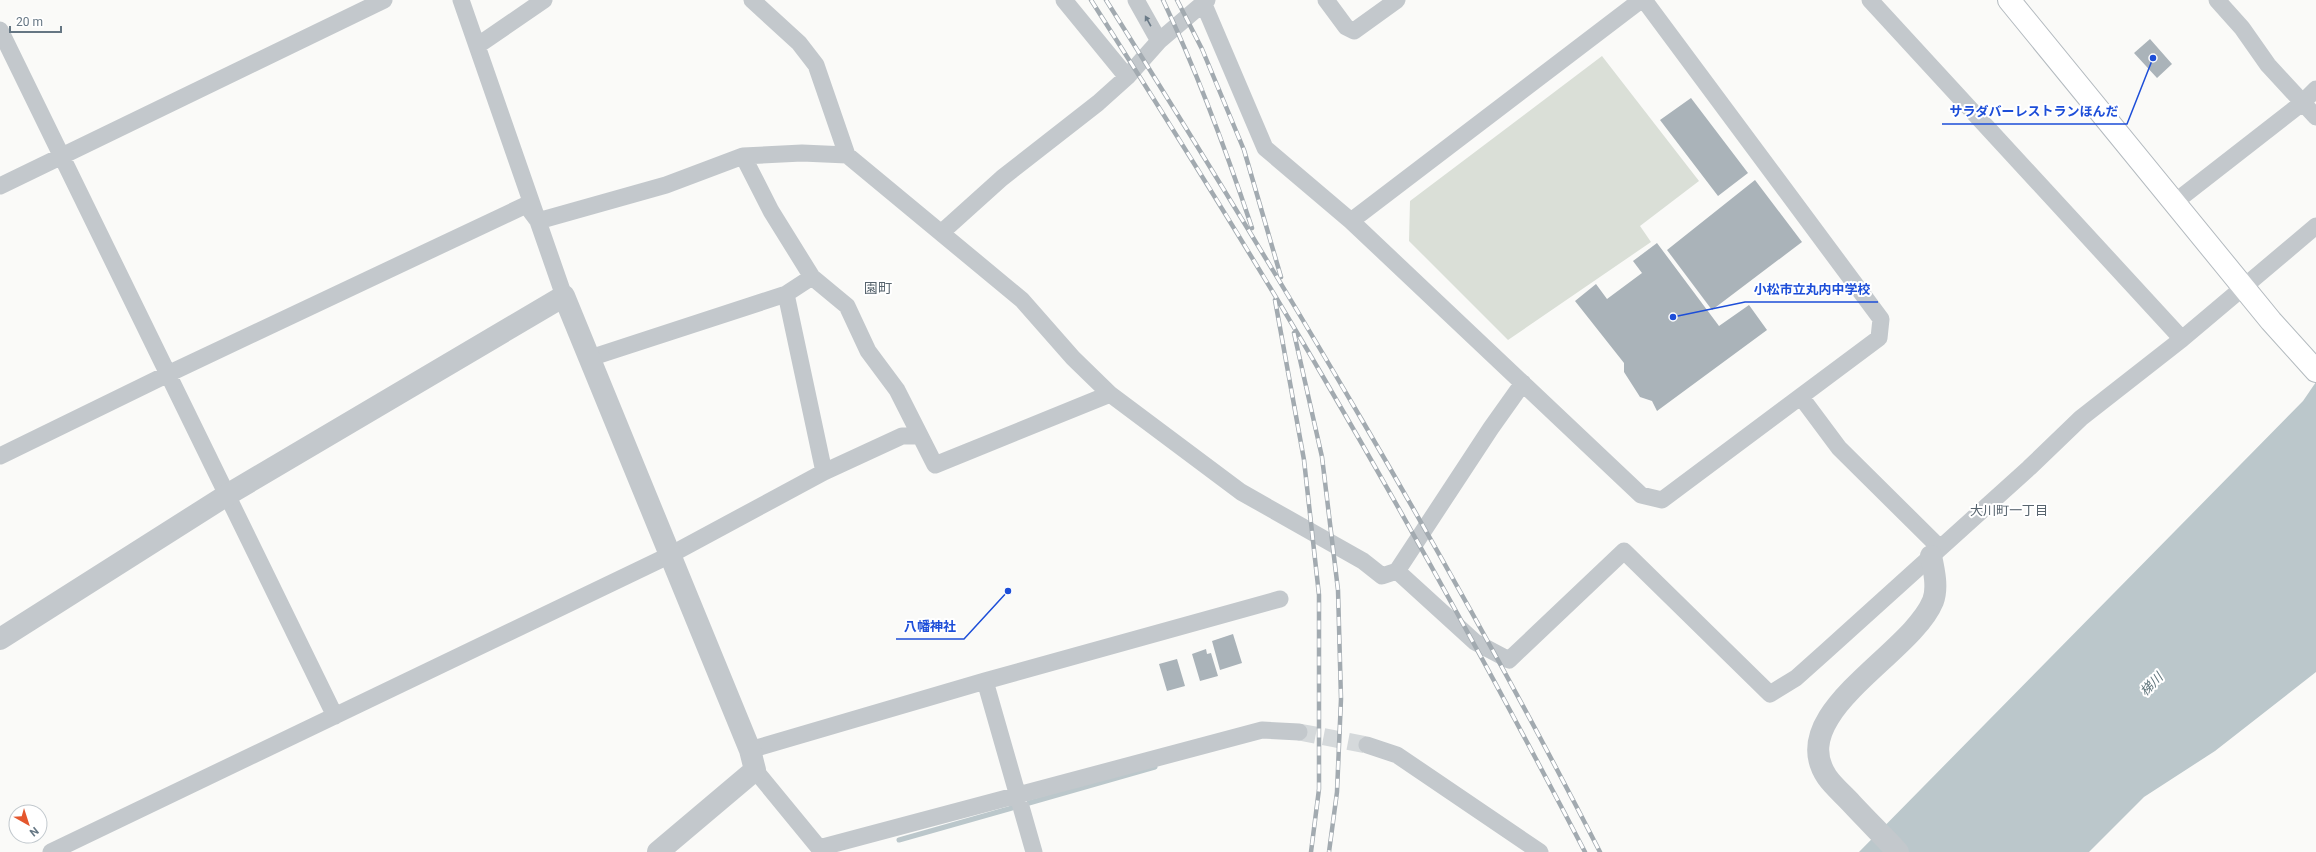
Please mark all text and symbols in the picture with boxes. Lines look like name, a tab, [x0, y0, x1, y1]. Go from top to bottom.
scale bar	[10, 8, 61, 34]
text: 20 m	[16, 15, 43, 29]
one-way arrow	[1144, 15, 1151, 27]
callout: サラダバーレストランほんだ	[1942, 99, 2127, 124]
text: サラダバーレストランほんだ	[1949, 104, 2119, 119]
callout: 小松市立丸内中学校	[1745, 277, 1878, 302]
district label: 園町	[864, 280, 892, 296]
text: 小松市立丸内中学校	[1753, 282, 1871, 297]
district label: 大川町一丁目	[1970, 503, 2048, 518]
callout: 八幡神社	[896, 614, 964, 639]
text: 八幡神社	[904, 619, 956, 634]
water label: 梯川	[2137, 668, 2167, 699]
north arrow	[8, 804, 48, 844]
text: N	[27, 824, 41, 839]

